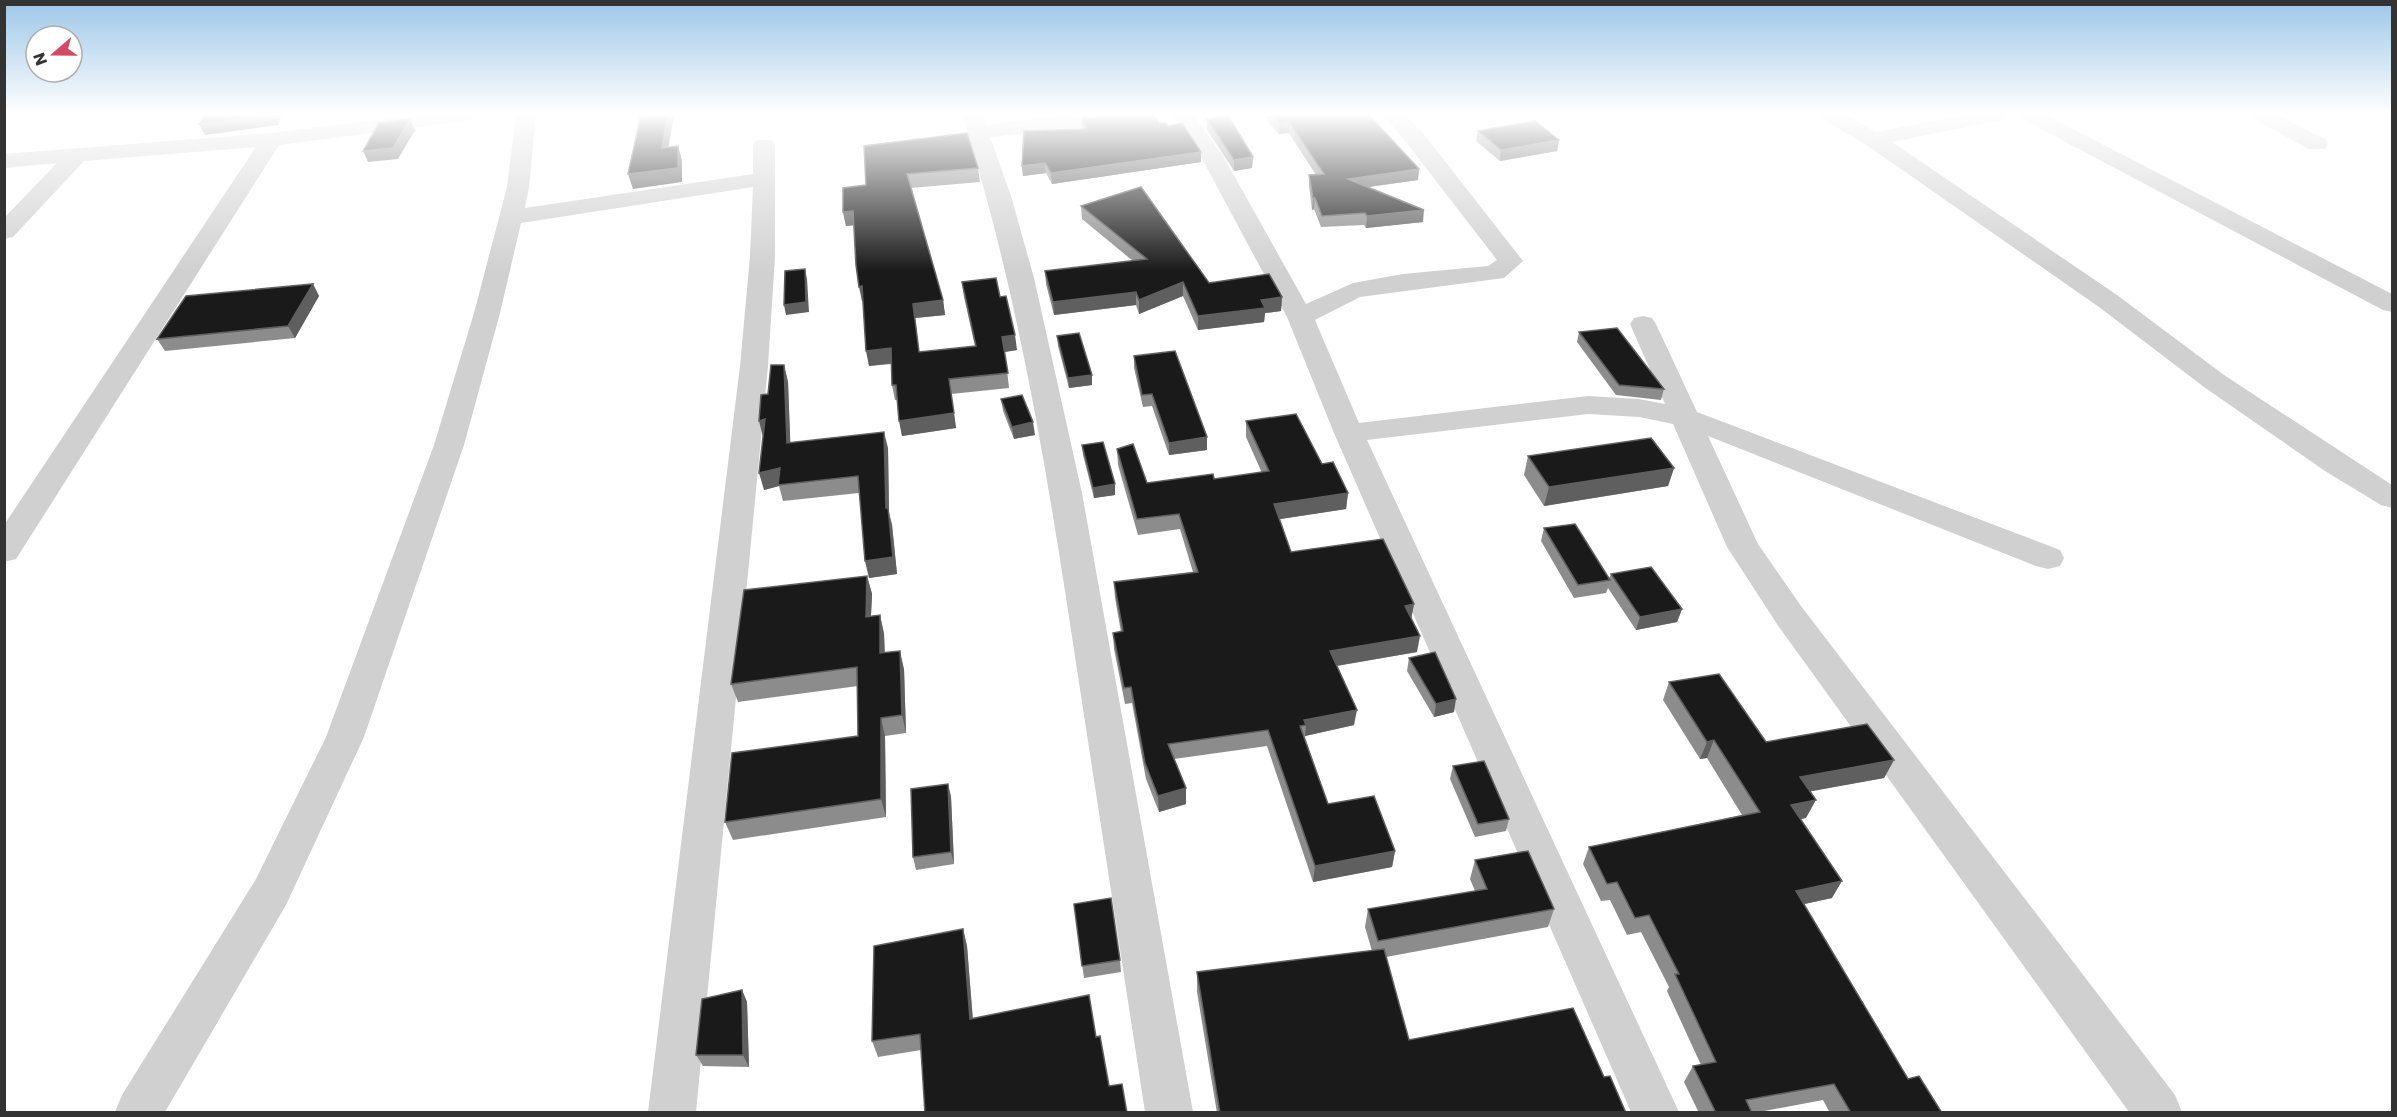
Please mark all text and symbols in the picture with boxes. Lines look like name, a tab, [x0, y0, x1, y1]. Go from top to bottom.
north arrow	[24, 24, 84, 84]
text: N	[28, 49, 53, 69]

